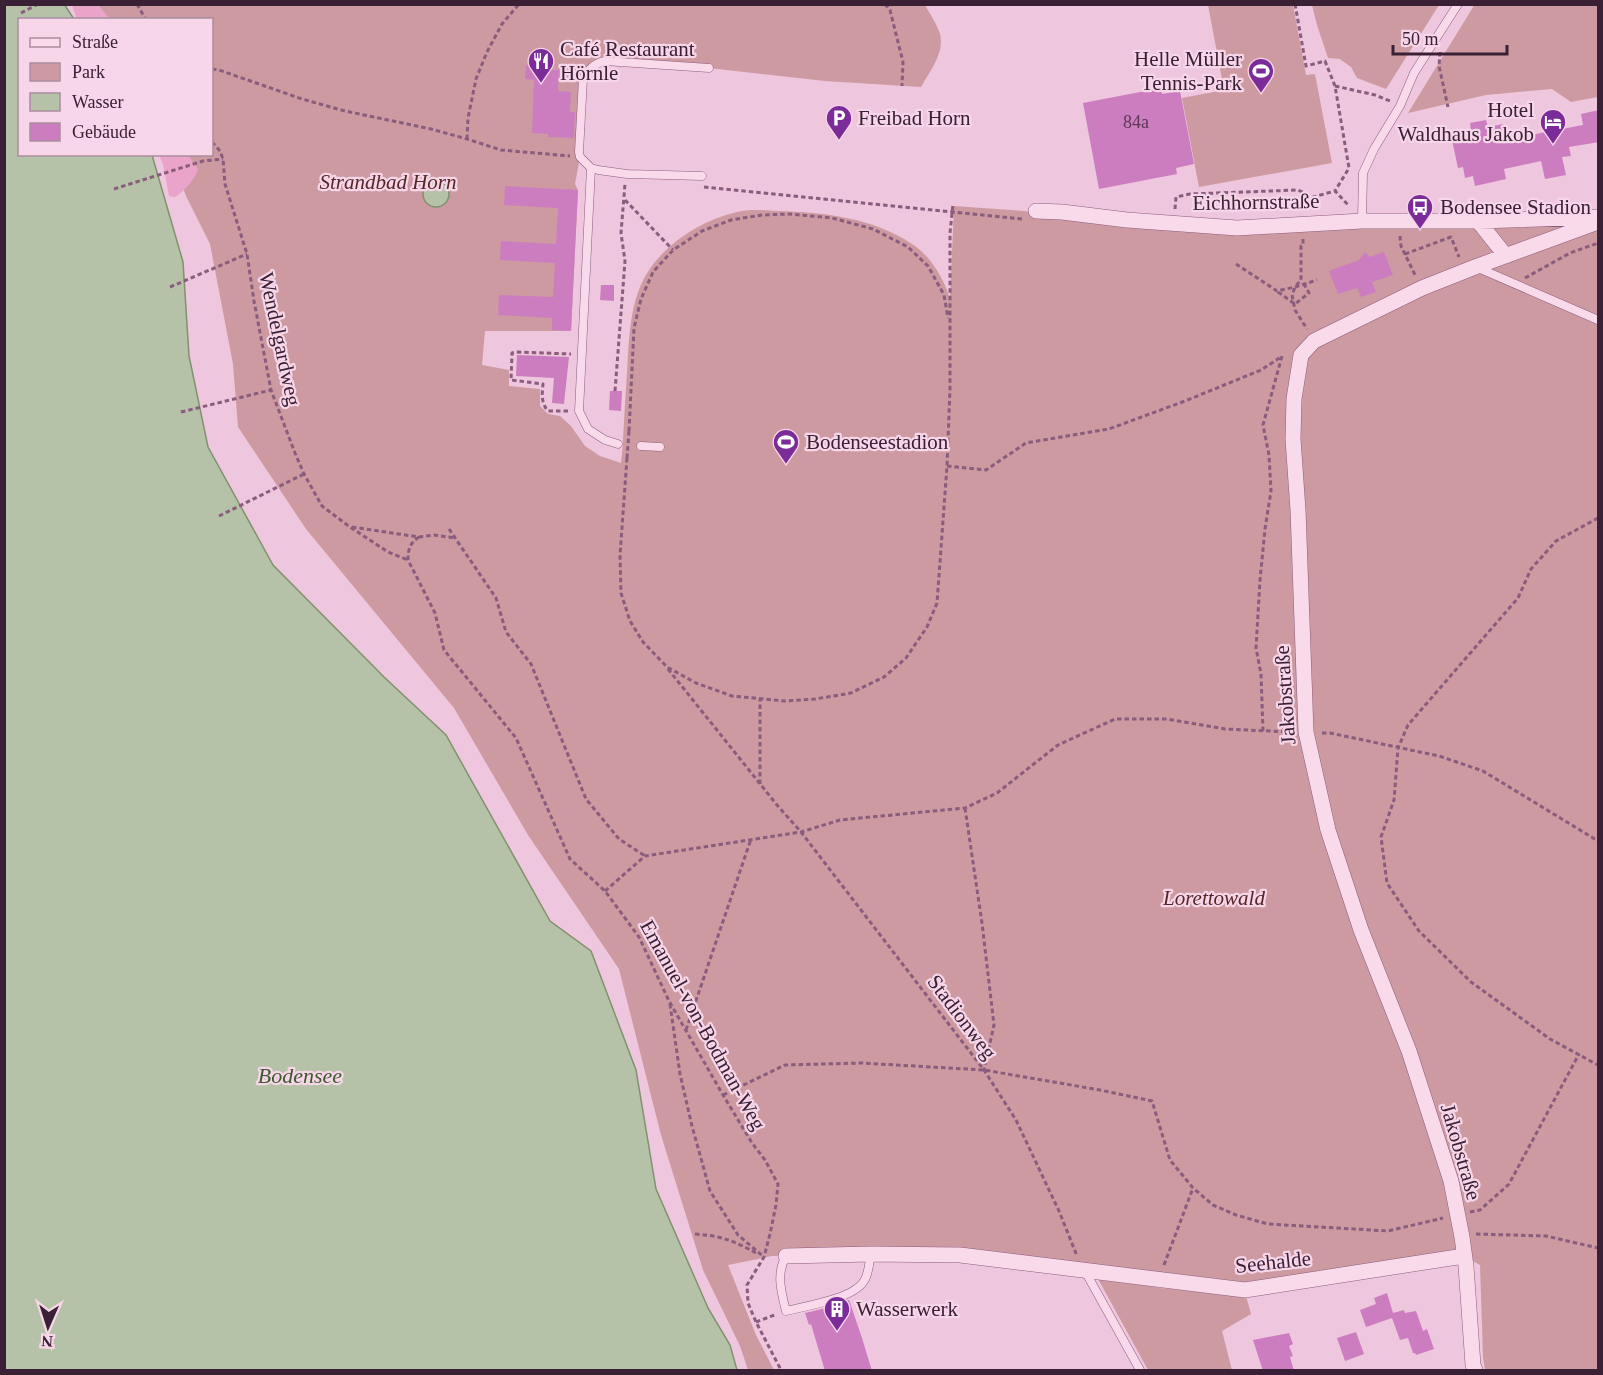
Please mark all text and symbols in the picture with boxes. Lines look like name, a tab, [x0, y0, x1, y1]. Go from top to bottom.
legend	[18, 18, 213, 156]
scale bar	[1393, 18, 1507, 56]
text: 50 m	[1402, 29, 1439, 49]
text: Straße	[72, 32, 118, 52]
place label: Café Restaurant Hörnle	[560, 37, 695, 85]
restaurant icon: Café Restaurant Hörnle	[526, 46, 556, 84]
place label: Helle Müller Tennis-Park	[1134, 47, 1242, 95]
sports icon: Helle Müller Tennis-Park	[1246, 56, 1276, 94]
text: Park	[72, 62, 105, 82]
text: Wasser	[72, 92, 124, 112]
place label: Hotel Waldhaus Jakob	[1397, 98, 1534, 146]
parking icon: Freibad Horn	[824, 103, 854, 141]
place label: Freibad Horn	[858, 106, 971, 130]
hotel icon: Hotel Waldhaus Jakob	[1538, 107, 1568, 145]
house number: 84a	[1123, 112, 1149, 132]
text: Gebäude	[72, 122, 136, 142]
park label: Strandbad Horn	[319, 170, 457, 194]
street label: Eichhornstraße	[1192, 189, 1320, 215]
bus stop icon: Bodensee Stadion	[1405, 192, 1435, 230]
place label: Bodensee Stadion	[1440, 195, 1592, 219]
street label: Wendelgardweg	[254, 270, 306, 408]
sports icon: Bodenseestadion	[771, 427, 801, 465]
place label: Bodenseestadion	[806, 430, 949, 454]
street label: Jakobstraße	[1270, 645, 1300, 745]
park label: Lorettowald	[1162, 886, 1265, 910]
street label: Emanuel-von-Bodman-Weg	[635, 916, 771, 1135]
street label: Stadionweg	[923, 970, 1002, 1064]
water label: Bodensee	[258, 1063, 342, 1088]
street label: Jakobstraße	[1436, 1101, 1486, 1203]
street label: Seehalde	[1234, 1246, 1312, 1278]
building icon: Wasserwerk	[822, 1294, 852, 1332]
north arrow	[18, 1297, 78, 1357]
place label: Wasserwerk	[856, 1297, 959, 1321]
text: N	[41, 1333, 53, 1350]

